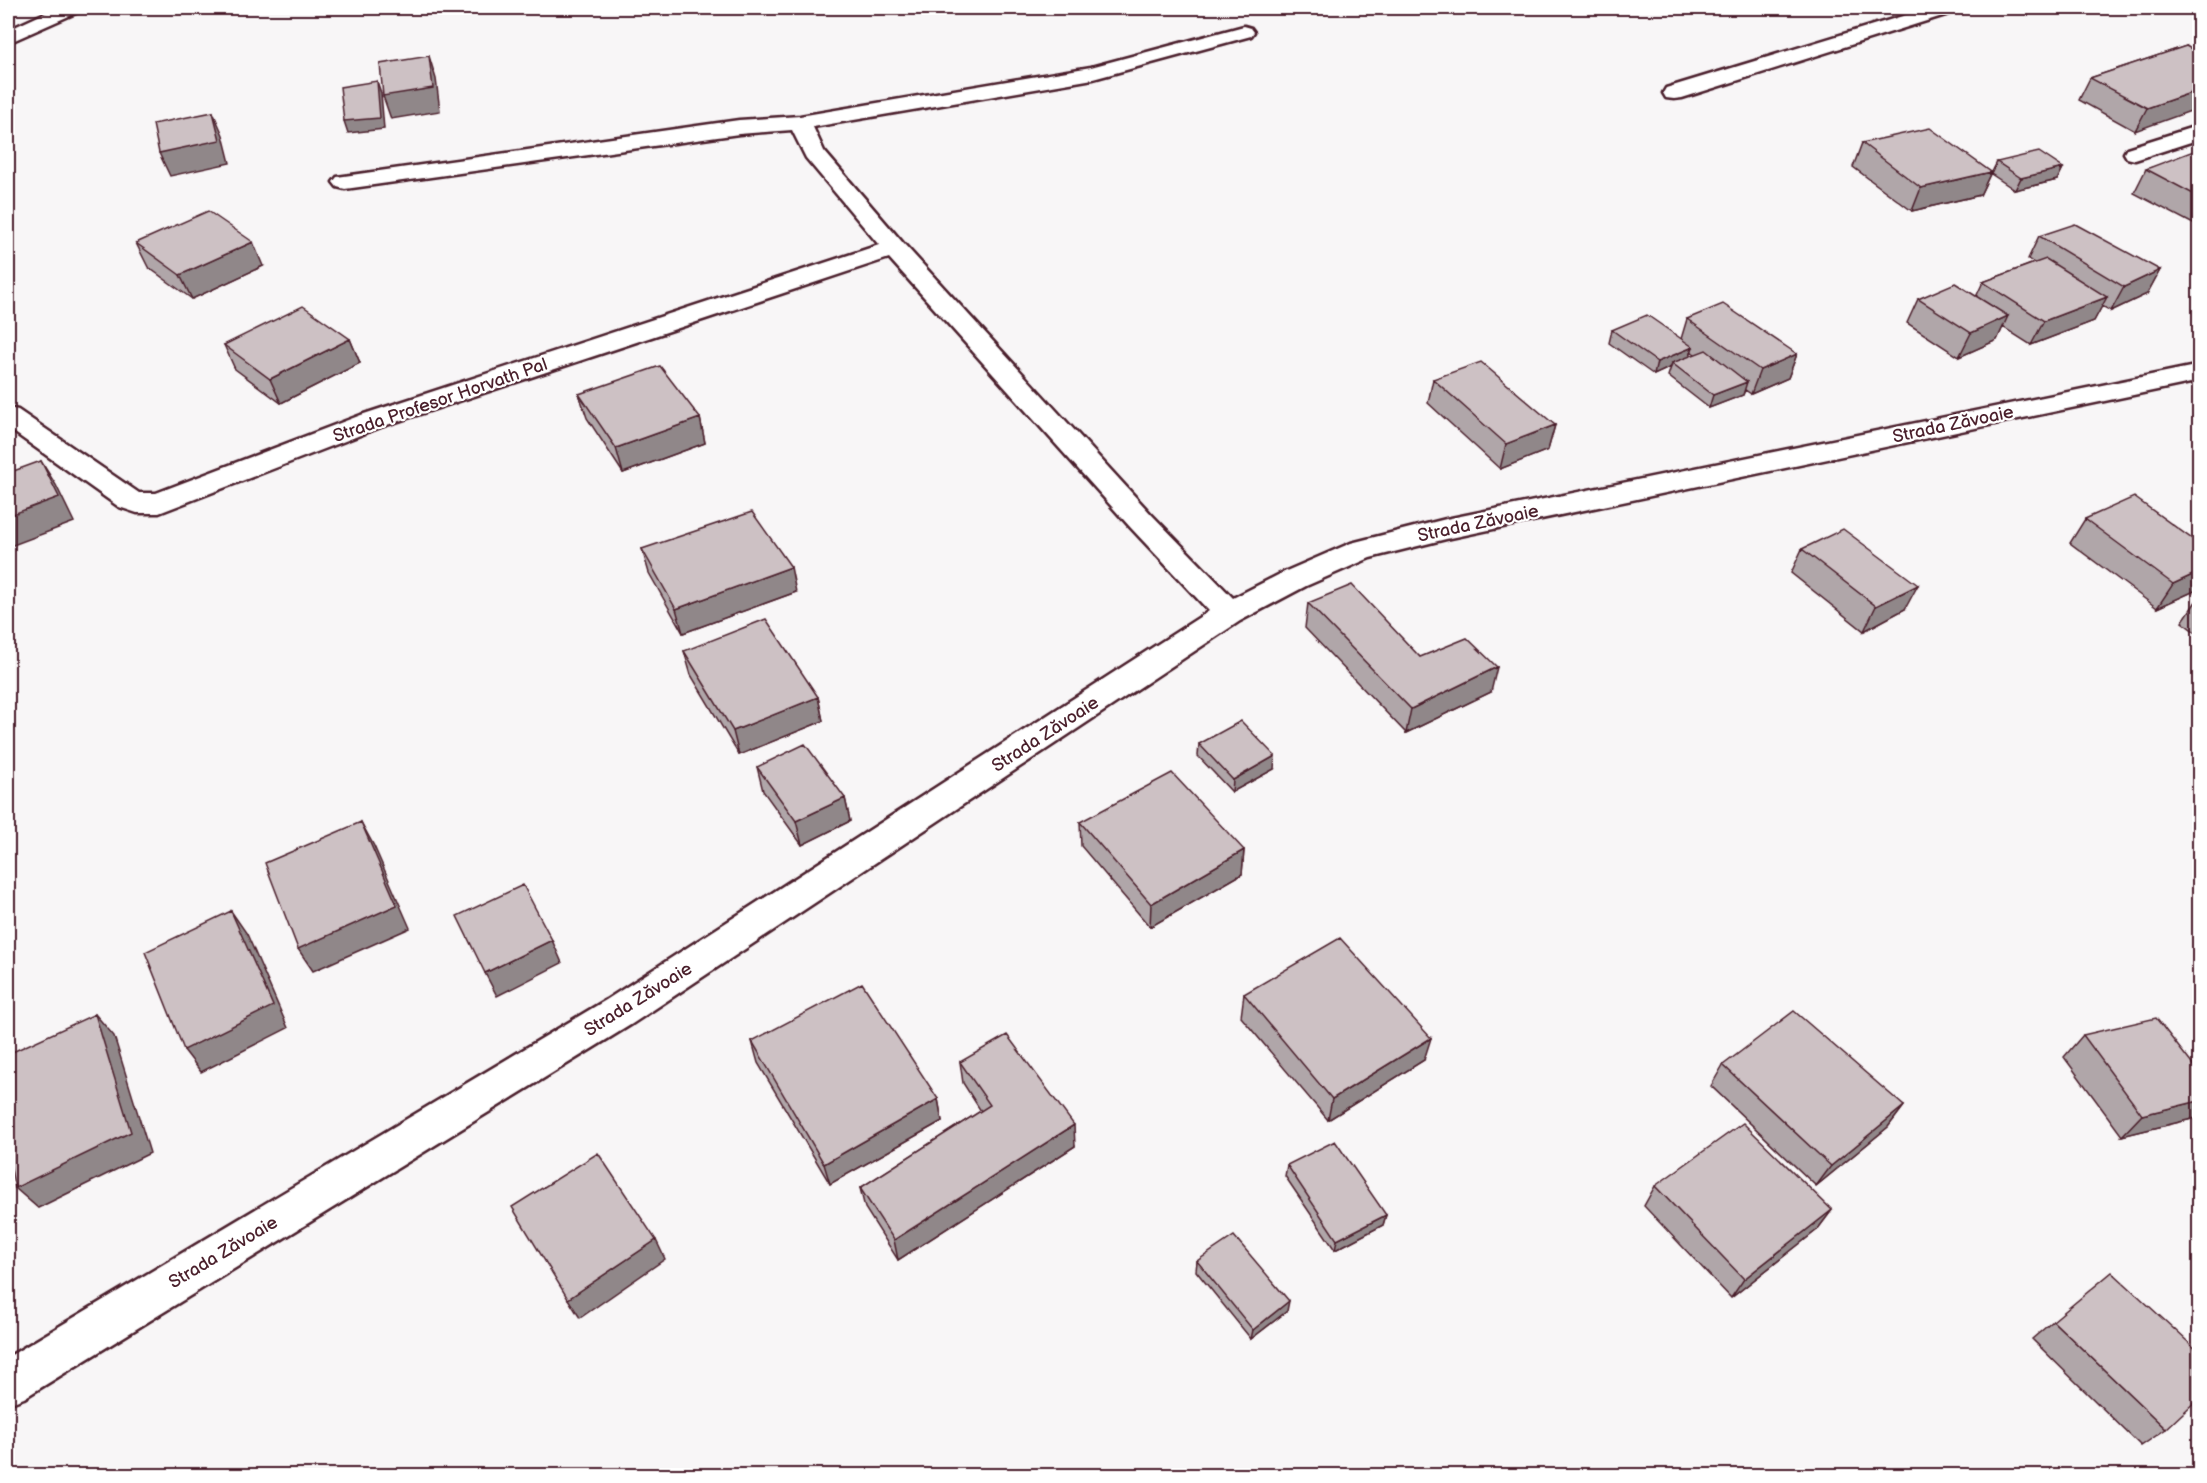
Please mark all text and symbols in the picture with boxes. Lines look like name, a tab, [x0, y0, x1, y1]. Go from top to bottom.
street label: Strada Profesor Horvath Pal	[330, 354, 550, 447]
street label: Strada Zăvoaie	[1891, 401, 2016, 448]
street label: Strada Zăvoaie	[1416, 500, 1541, 547]
street label: Strada Zăvoaie	[988, 692, 1103, 777]
street label: Strada Zăvoaie	[581, 958, 696, 1041]
street label: Strada Zăvoaie	[165, 1212, 282, 1293]

